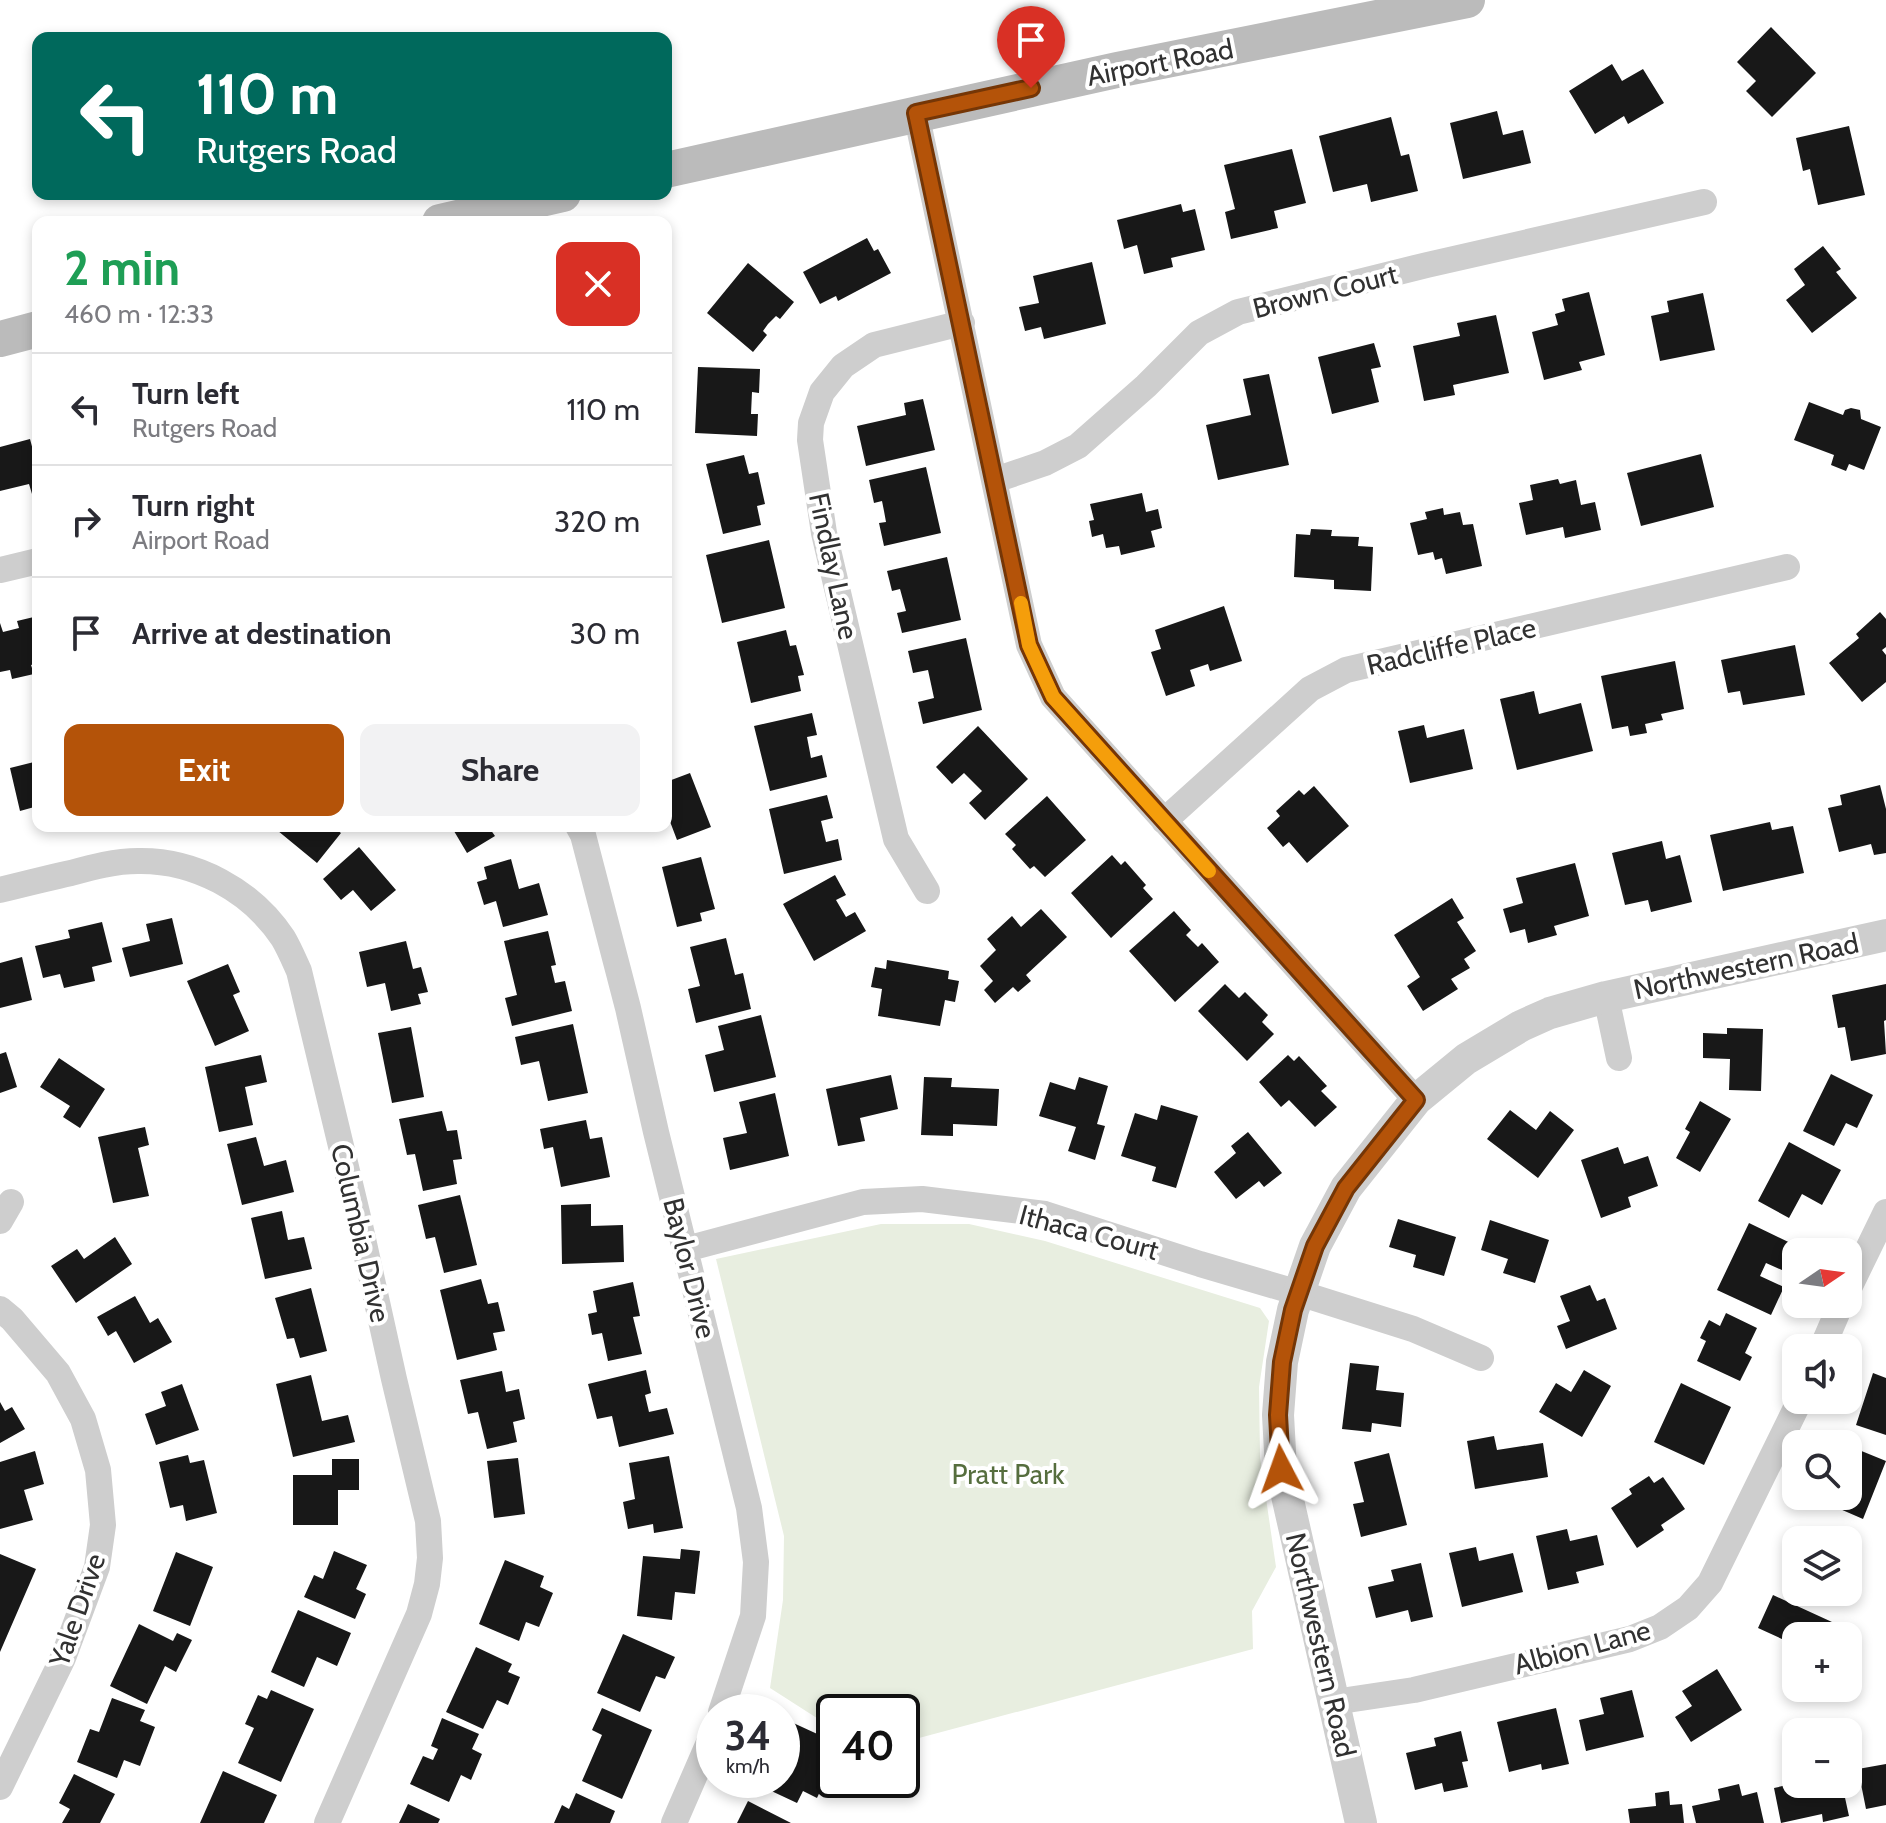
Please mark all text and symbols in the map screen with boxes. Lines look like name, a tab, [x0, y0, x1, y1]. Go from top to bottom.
pin	[997, 6, 1065, 88]
icon: arrive	[1009, 18, 1053, 62]
street label: Airport Road	[1084, 31, 1236, 93]
text: 110 m	[196, 60, 338, 128]
icon: left	[64, 64, 168, 168]
text: Rutgers Road	[196, 128, 397, 172]
text: 2 min	[64, 239, 180, 297]
button: close	[556, 242, 640, 326]
street label: Brown Court	[1249, 257, 1401, 325]
text: 460 m · 12:33	[64, 298, 214, 330]
text: Turn left	[132, 375, 240, 412]
icon: left	[64, 387, 108, 431]
text: 110 m	[566, 391, 640, 428]
text: Rutgers Road	[132, 412, 277, 444]
text: Turn right	[132, 487, 255, 524]
street label: Findlay Lane	[802, 490, 866, 642]
icon: right	[64, 499, 108, 543]
text: 320 m	[554, 503, 640, 540]
text: Airport Road	[132, 524, 270, 556]
street label: Radcliffe Place	[1363, 610, 1539, 682]
icon: arrive	[64, 611, 108, 655]
text: Arrive at destination	[132, 615, 392, 652]
text: 30 m	[570, 615, 640, 652]
button: Exit	[64, 724, 344, 816]
button: Share	[360, 724, 640, 816]
street label: Northwestern Road	[1630, 926, 1862, 1006]
street label: Columbia Drive	[324, 1140, 398, 1326]
street label: Baylor Drive	[656, 1194, 724, 1342]
street label: Ithaca Court	[1016, 1197, 1162, 1267]
north arrow	[1782, 1238, 1862, 1318]
map controls	[1782, 1238, 1862, 1798]
button: sound	[1782, 1334, 1862, 1414]
position arrow	[1239, 1427, 1323, 1511]
button: search	[1782, 1430, 1862, 1510]
park label: Pratt Park	[951, 1457, 1065, 1491]
button: layers	[1782, 1526, 1862, 1606]
street label: Northwestern Road	[1279, 1529, 1363, 1761]
street label: Yale Drive	[41, 1549, 112, 1672]
street label: Albion Lane	[1510, 1612, 1654, 1682]
button: +	[1782, 1622, 1862, 1702]
speed limit sign: 40	[816, 1694, 920, 1798]
text: 34	[725, 1711, 771, 1760]
button: −	[1782, 1718, 1862, 1798]
text: km/h	[726, 1754, 770, 1778]

